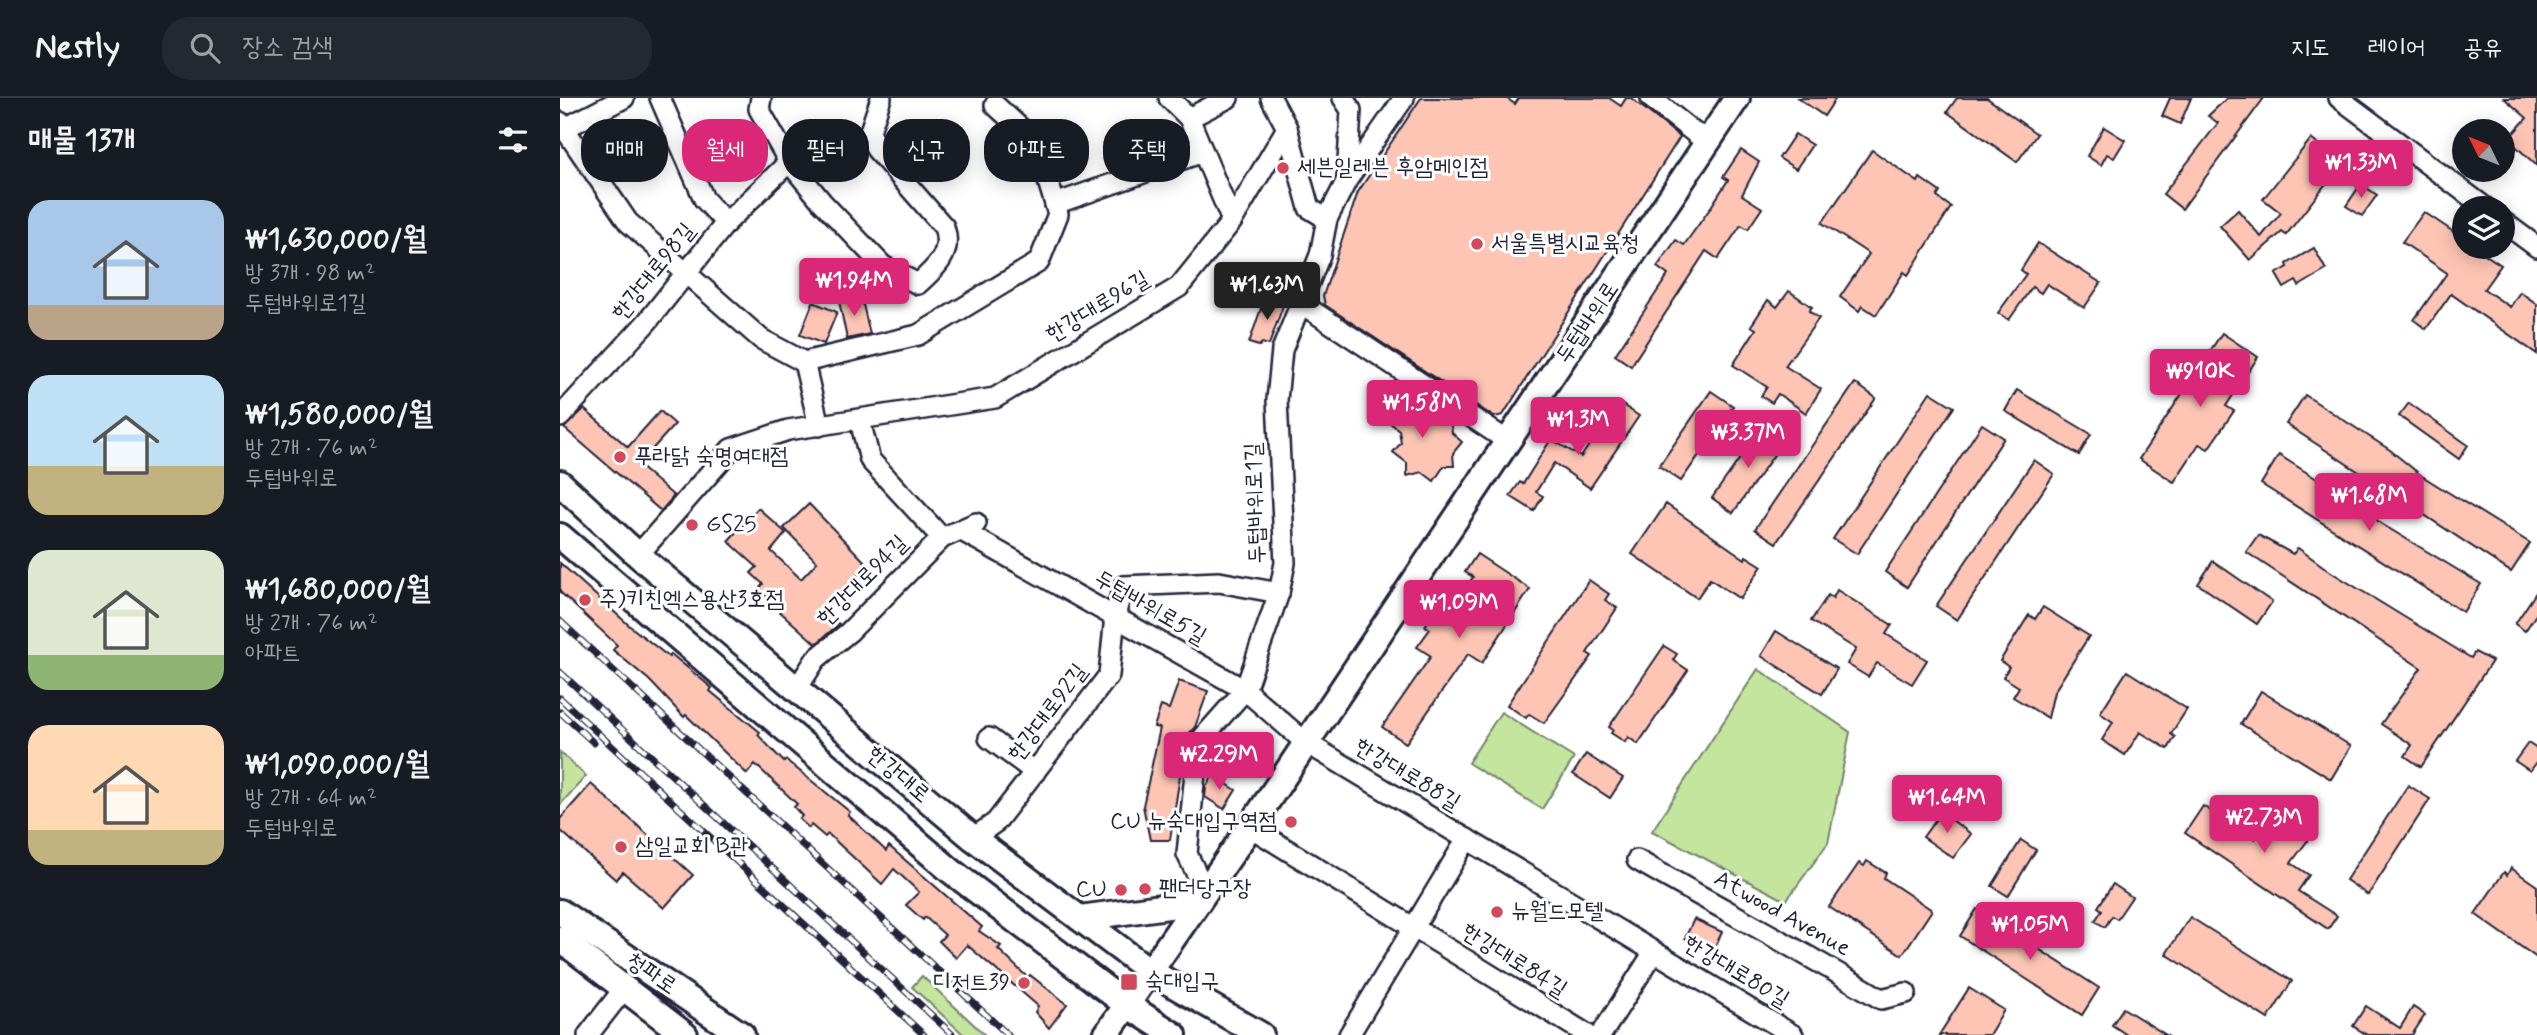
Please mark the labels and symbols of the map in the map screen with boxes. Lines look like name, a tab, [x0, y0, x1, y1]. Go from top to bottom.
north arrow	[2452, 119, 2515, 182]
pin: ₩1.33M	[2304, 140, 2418, 200]
place label: 세븐일레븐 후암메인점	[1297, 153, 1488, 183]
marker: 세븐일레븐 후암메인점	[1275, 160, 1291, 176]
street label: 한강대로98길	[606, 217, 702, 327]
place label: 서울특별시교육청	[1491, 229, 1639, 259]
marker: 서울특별시교육청	[1469, 236, 1485, 252]
pin: ₩1.94M	[797, 258, 911, 318]
pin: ₩1.63M	[1210, 262, 1324, 322]
street label: 한강대로96길	[1041, 264, 1155, 350]
street label: 두텁바위로	[1550, 276, 1626, 370]
pin: ₩910K	[2151, 350, 2249, 409]
pin: ₩1.58M	[1365, 380, 1479, 440]
pin: ₩1.3M	[1529, 398, 1627, 457]
pin: ₩3.37M	[1691, 410, 1805, 470]
place label: 푸라닭 숙명여대점	[634, 442, 788, 472]
street label: 두텁바위로1길	[1239, 442, 1273, 564]
marker: 푸라닭 숙명여대점	[612, 449, 628, 465]
pin: ₩1.68M	[2312, 474, 2426, 533]
place label: GS25	[706, 510, 756, 540]
marker: GS25	[684, 517, 700, 533]
street label: 한강대로94길	[811, 529, 915, 633]
street label: 두텁바위로5길	[1088, 564, 1212, 652]
pin: ₩1.09M	[1402, 580, 1516, 640]
place label: 주)키친엑스용산3호점	[599, 585, 784, 615]
marker: 주)키친엑스용산3호점	[577, 592, 593, 608]
street label: 한강대로92길	[1001, 658, 1095, 768]
pin: ₩2.29M	[1162, 732, 1276, 792]
street label: 한강대로88길	[1348, 732, 1466, 818]
street label: 한강대로	[860, 740, 936, 810]
pin: ₩1.64M	[1890, 776, 2004, 835]
pin: ₩2.73M	[2207, 796, 2321, 855]
place label: CU 뉴숙대입구역점	[1110, 807, 1277, 837]
marker: CU 뉴숙대입구역점	[1283, 814, 1299, 830]
place label: 삼일교회 B관	[635, 832, 748, 862]
marker: 삼일교회 B관	[613, 839, 629, 855]
street label: Atwood Avenue	[1708, 864, 1856, 964]
place label: 팬더당구장	[1159, 874, 1252, 904]
place label: CU	[1076, 875, 1107, 905]
marker: 팬더당구장	[1137, 881, 1153, 897]
marker: CU	[1113, 882, 1129, 898]
place label: 뉴월드모텔	[1511, 897, 1604, 927]
pin: ₩1.05M	[1973, 902, 2087, 962]
marker: 뉴월드모텔	[1489, 904, 1505, 920]
street label: 한강대로84길	[1456, 917, 1572, 1005]
street label: 한강대로80길	[1678, 929, 1794, 1015]
street label: 청파로	[620, 946, 682, 1002]
place label: 숙대입구	[1145, 967, 1219, 997]
place label: 디저트39	[933, 968, 1010, 998]
marker: 숙대입구	[1119, 972, 1139, 992]
marker: 디저트39	[1016, 975, 1032, 991]

